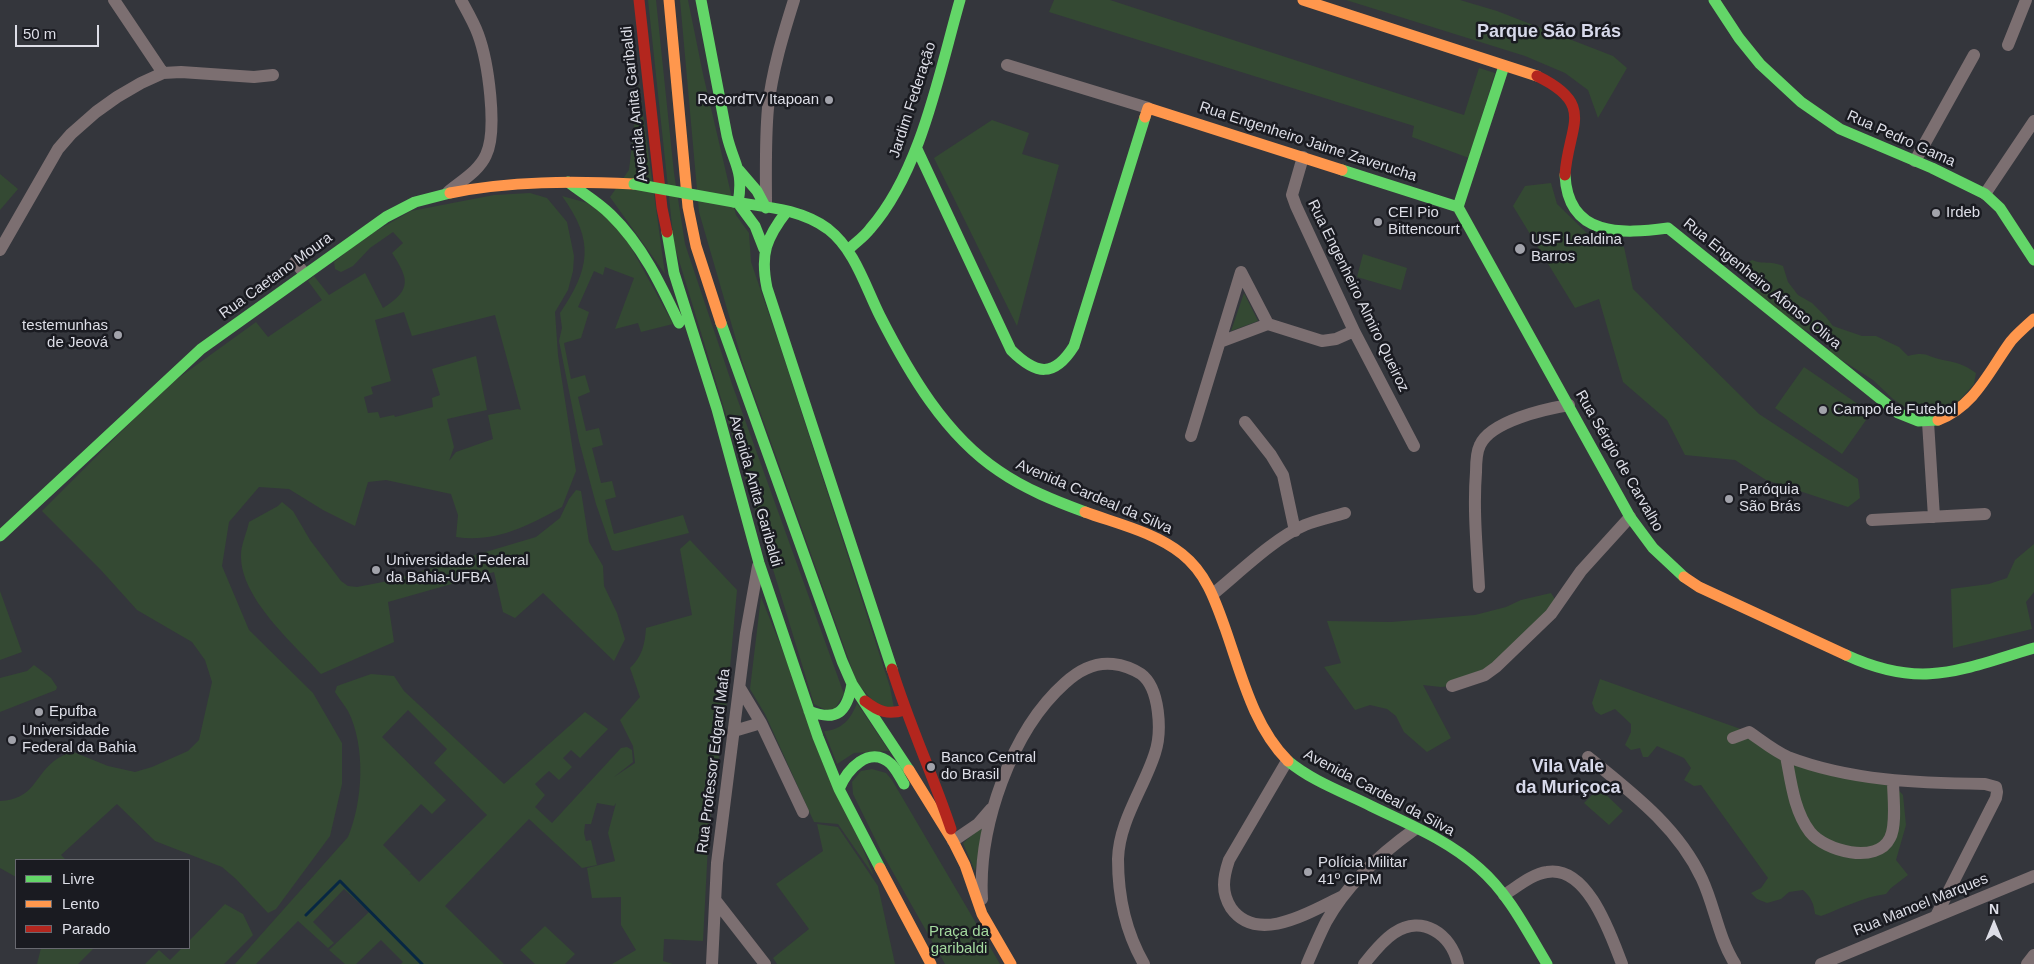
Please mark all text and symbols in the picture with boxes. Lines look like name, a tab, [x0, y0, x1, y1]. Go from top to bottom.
scale bar	[18, 15, 101, 47]
district label: Parque São Brás	[1477, 21, 1621, 43]
text: 50 m	[23, 25, 56, 42]
street label: Avenida Anita Garibaldi	[618, 25, 652, 183]
street label: Jardim Federação	[886, 40, 940, 160]
place label: RecordTV Itapoan	[697, 91, 819, 109]
marker: RecordTV Itapoan	[823, 94, 835, 106]
street label: Rua Engenheiro Jaime Zaverucha	[1197, 98, 1419, 186]
street label: Rua Pedro Gama	[1844, 107, 1958, 171]
street label: Rua Engenheiro Almiro Queiroz	[1303, 197, 1413, 395]
place label: CEI Pio Bittencourt	[1388, 204, 1460, 239]
place label: Irdeb	[1946, 204, 1980, 222]
marker: Irdeb	[1930, 207, 1942, 219]
street label: Rua Engenheiro Afonso Oliva	[1680, 215, 1844, 353]
marker: CEI Pio Bittencourt	[1372, 216, 1384, 228]
street label: Rua Caetano Moura	[216, 229, 336, 323]
place label: USF Lealdina Barros	[1531, 231, 1622, 266]
marker: USF Lealdina Barros	[1513, 242, 1527, 256]
place label: testemunhas de Jeová	[22, 317, 108, 352]
marker: testemunhas de Jeová	[112, 329, 124, 341]
street label: Rua Sérgio de Carvalho	[1571, 387, 1667, 535]
place label: Campo de Futebol	[1833, 401, 1956, 419]
marker: Campo de Futebol	[1817, 404, 1829, 416]
street label: Avenida Anita Garibaldi	[725, 413, 785, 569]
street label: Avenida Cardeal da Silva	[1013, 456, 1175, 538]
place label: Paróquia São Brás	[1739, 481, 1801, 516]
marker: Paróquia São Brás	[1723, 493, 1735, 505]
place label: Universidade Federal da Bahia-UFBA	[386, 552, 529, 587]
marker: Universidade Federal da Bahia-UFBA	[370, 564, 382, 576]
street label: Rua Professor Edgard Mafa	[694, 668, 734, 854]
place label: Epufba	[49, 703, 97, 721]
marker: Epufba	[33, 706, 45, 718]
place label: Universidade Federal da Bahia	[22, 722, 136, 757]
marker: Universidade Federal da Bahia	[6, 734, 18, 746]
street label: Avenida Cardeal da Silva	[1301, 746, 1457, 840]
place label: Banco Central do Brasil	[941, 749, 1036, 784]
district label: Vila Vale da Muriçoca	[1515, 756, 1621, 799]
marker: Banco Central do Brasil	[925, 761, 937, 773]
place label: Polícia Militar 41º CIPM	[1318, 854, 1407, 889]
legend	[15, 859, 190, 949]
marker: Polícia Militar 41º CIPM	[1302, 866, 1314, 878]
text: Livre	[62, 870, 95, 887]
street label: Rua Manoel Marques	[1851, 870, 1991, 940]
text: Lento	[62, 895, 100, 912]
north arrow	[1969, 899, 2019, 949]
text: N	[1989, 901, 1999, 917]
text: Parado	[62, 920, 110, 937]
park label: Praça da garibaldi	[929, 923, 989, 958]

